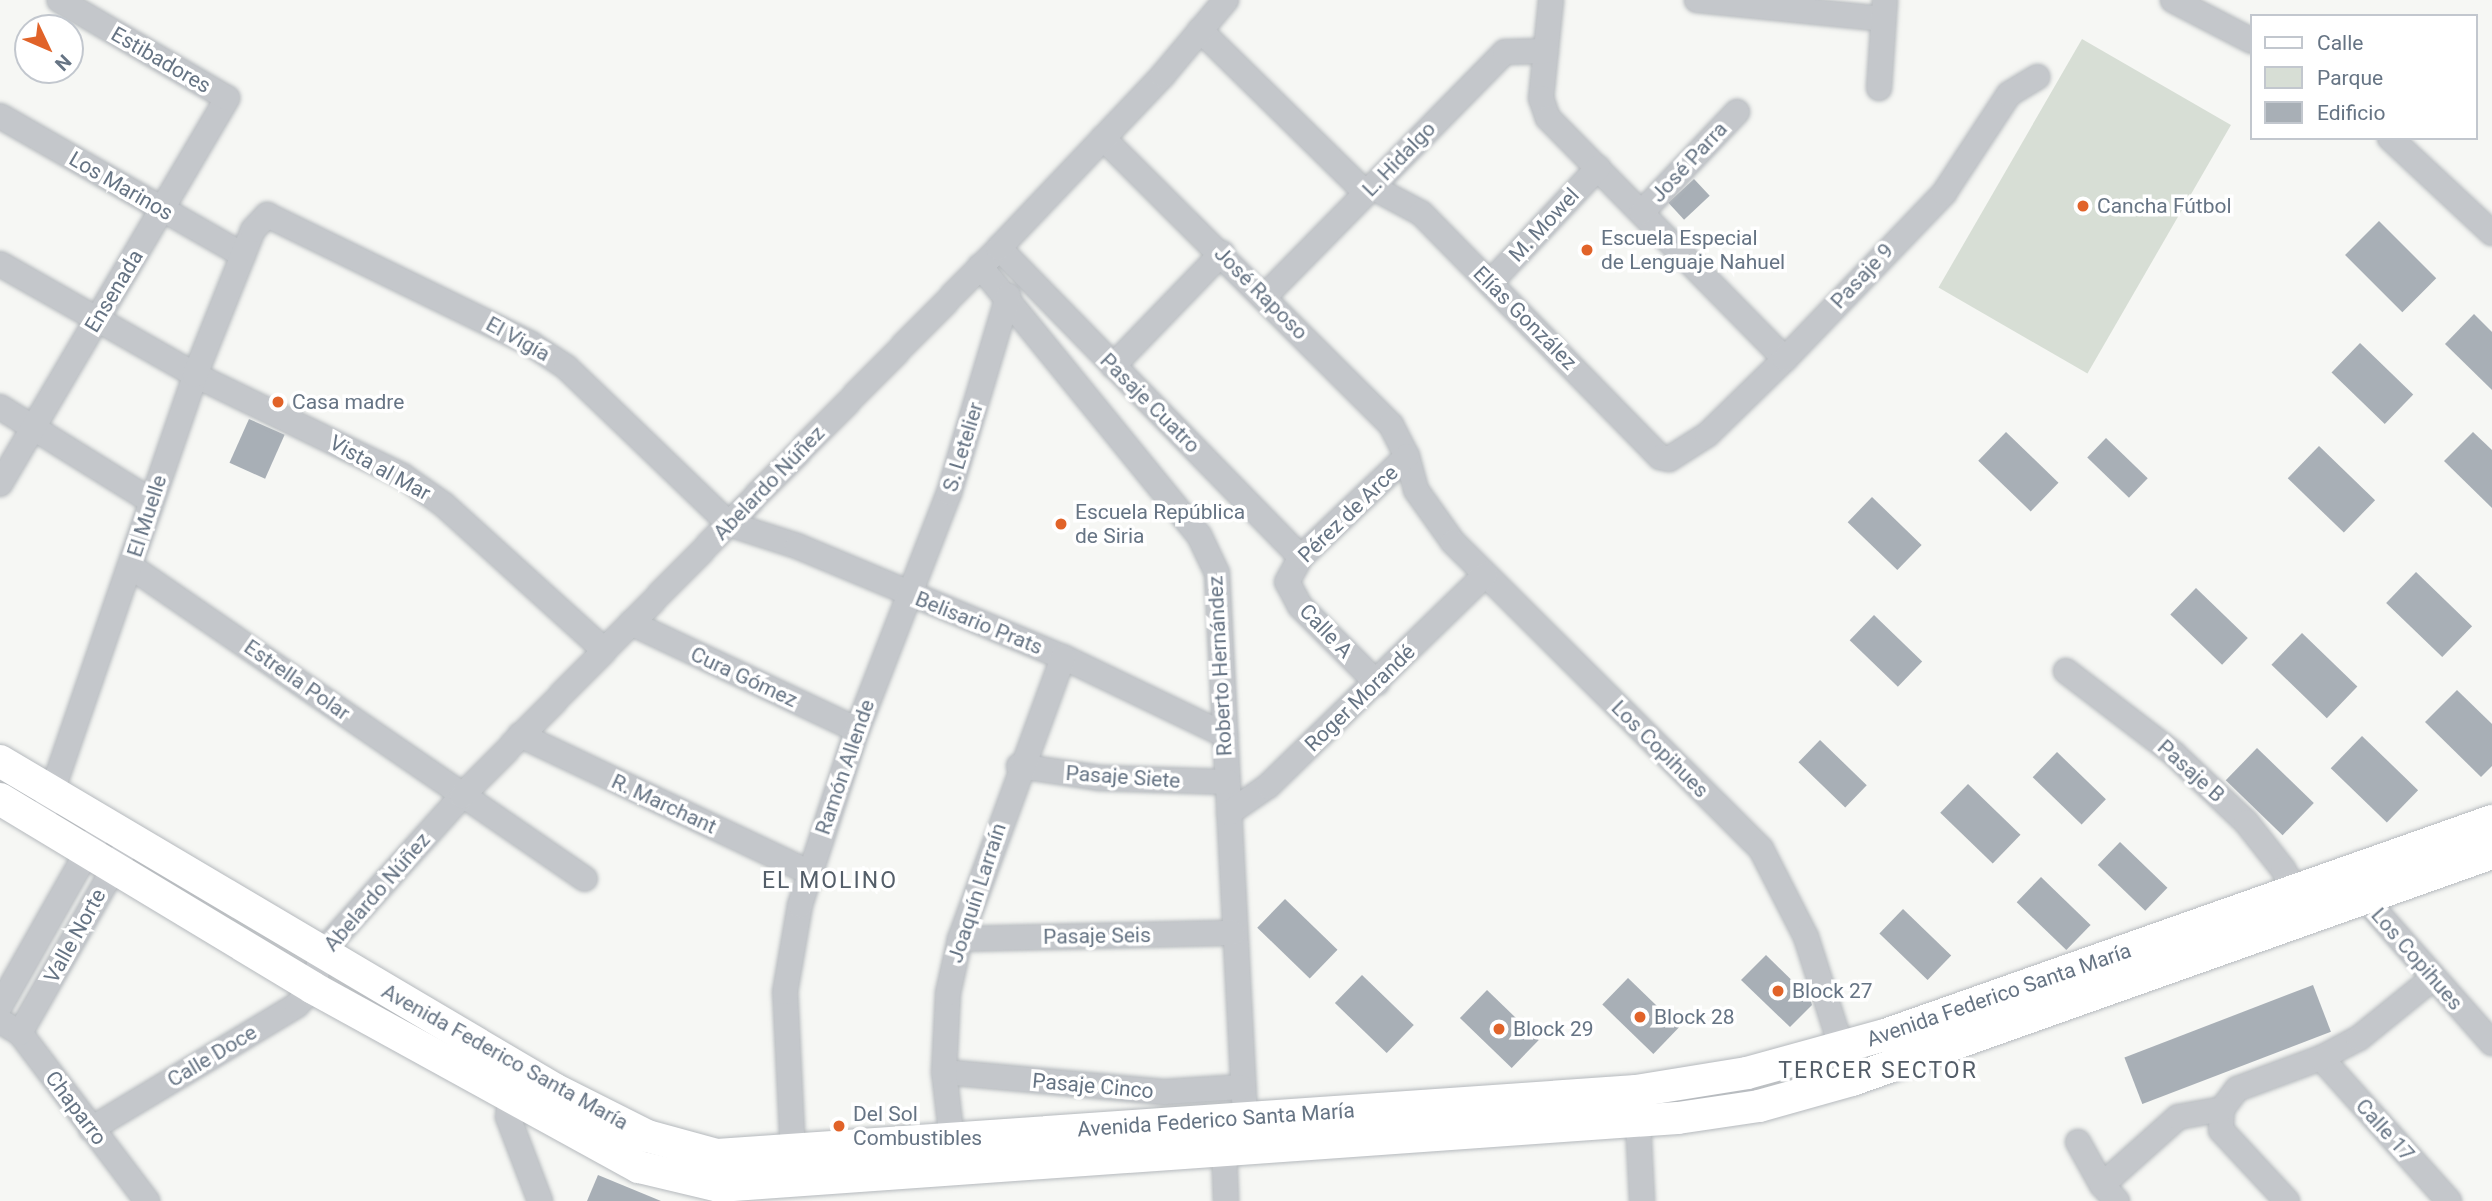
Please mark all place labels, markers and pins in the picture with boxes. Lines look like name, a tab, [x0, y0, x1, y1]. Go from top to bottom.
place label: Cancha Fútbol	[2097, 193, 2232, 219]
marker: Cancha Fútbol	[2075, 198, 2091, 214]
place label: Escuela Especial de Lenguaje Nahuel	[1601, 225, 1785, 275]
marker: Escuela Especial de Lenguaje Nahuel	[1579, 242, 1595, 258]
place label: Casa madre	[292, 389, 404, 415]
marker: Casa madre	[270, 394, 286, 410]
place label: Escuela República de Siria	[1075, 499, 1245, 549]
marker: Escuela República de Siria	[1053, 516, 1069, 532]
place label: Block 27	[1792, 978, 1873, 1004]
marker: Block 27	[1770, 983, 1786, 999]
place label: Block 28	[1654, 1004, 1735, 1030]
marker: Block 28	[1632, 1009, 1648, 1025]
place label: Block 29	[1513, 1016, 1594, 1042]
marker: Block 29	[1491, 1021, 1507, 1037]
place label: Del Sol Combustibles	[853, 1101, 982, 1151]
marker: Del Sol Combustibles	[831, 1118, 847, 1134]

